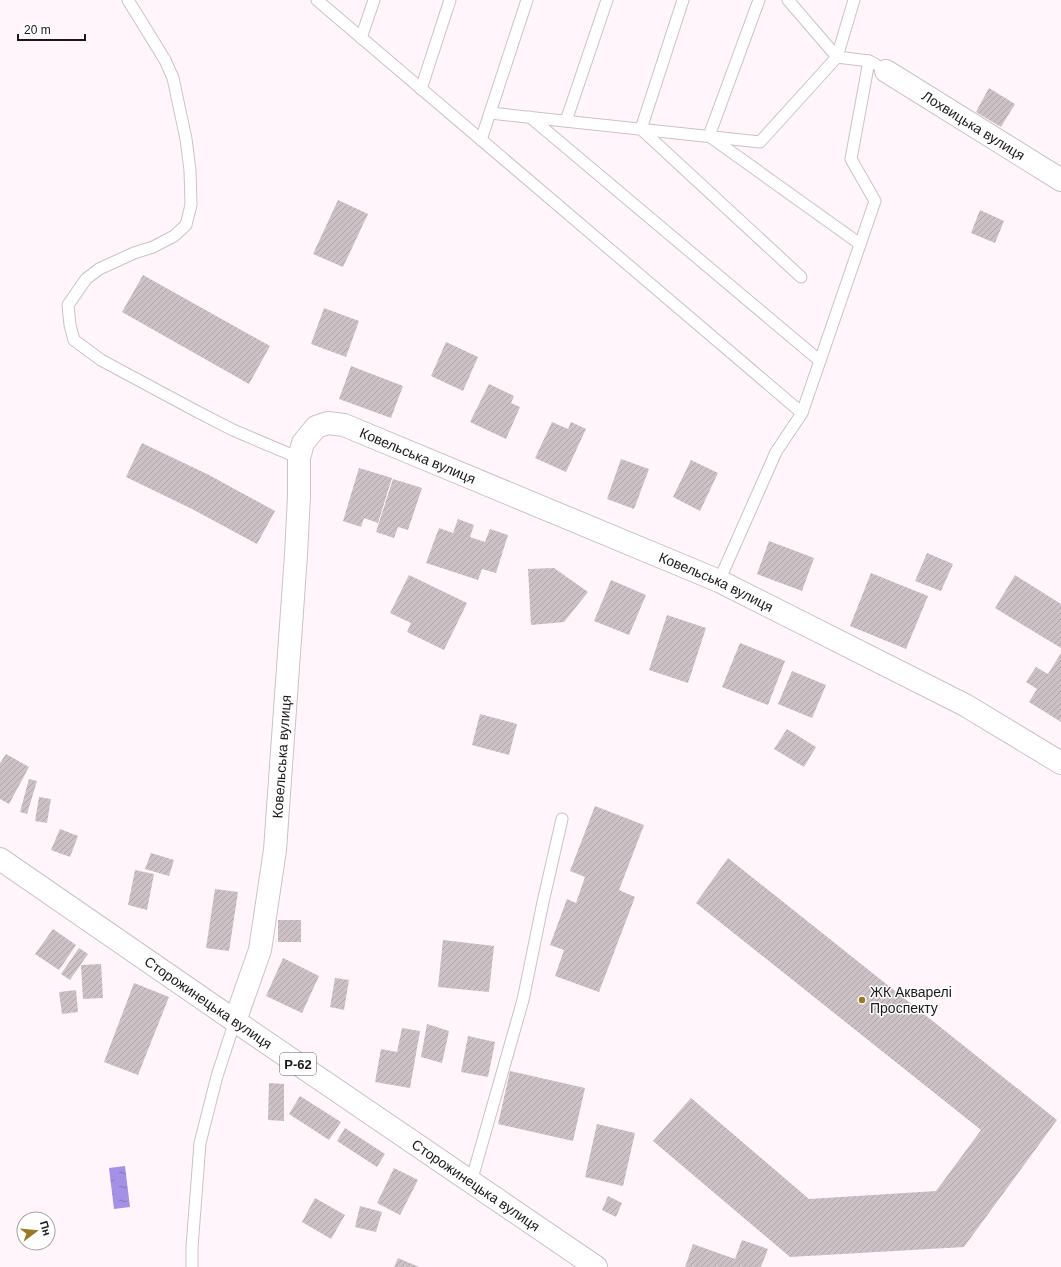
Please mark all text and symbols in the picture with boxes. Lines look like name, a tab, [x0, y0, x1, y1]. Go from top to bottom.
scale bar	[18, 16, 85, 42]
text: 20 m	[24, 23, 51, 37]
street label: Лохвицька вулиця	[919, 87, 1028, 163]
street label: Ковельська вулиця	[357, 424, 478, 487]
street label: Ковельська вулиця	[657, 549, 776, 615]
street label: Ковельська вулиця	[269, 694, 294, 819]
street label: Сторожинецька вулиця	[141, 953, 275, 1052]
place label: ЖК Акварелі Проспекту	[870, 984, 952, 1016]
marker: ЖК Акварелі Проспекту	[857, 995, 867, 1005]
road number: Р-62	[280, 1053, 316, 1075]
street label: Сторожинецька вулиця	[409, 1136, 543, 1234]
north arrow	[16, 1211, 56, 1251]
text: Пн	[38, 1220, 53, 1237]

